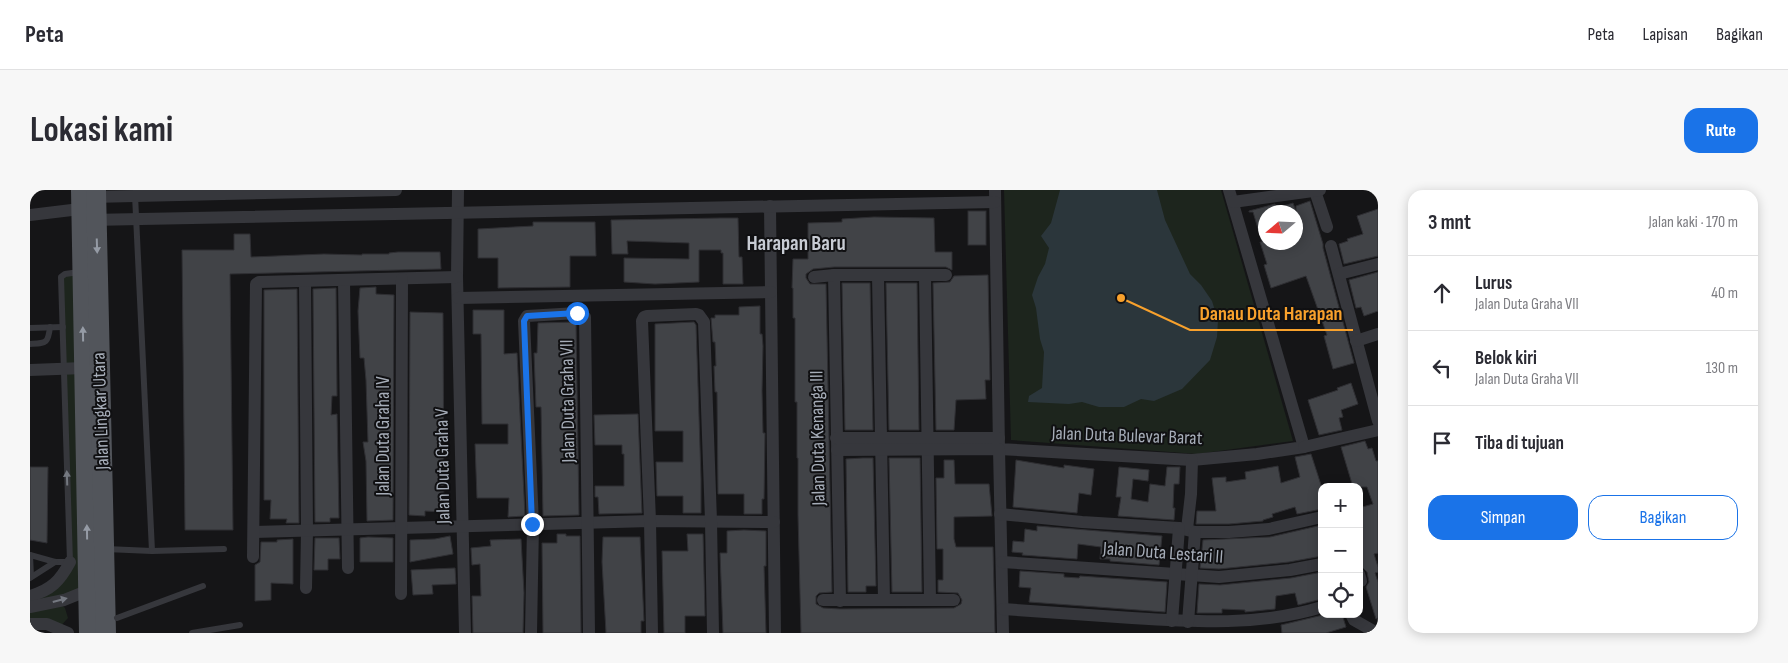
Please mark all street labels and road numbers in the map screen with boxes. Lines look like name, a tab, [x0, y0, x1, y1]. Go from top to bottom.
street label: Jalan Duta Graha VII	[555, 339, 581, 464]
street label: Jalan Lingkar Utara	[87, 352, 115, 471]
street label: Jalan Duta Kenanga III	[805, 370, 831, 507]
street label: Jalan Duta Graha IV	[372, 376, 395, 497]
street label: Jalan Duta Graha V	[430, 408, 456, 525]
street label: Jalan Duta Bulevar Barat	[1050, 422, 1203, 450]
street label: Jalan Duta Lestari II	[1101, 537, 1224, 569]

